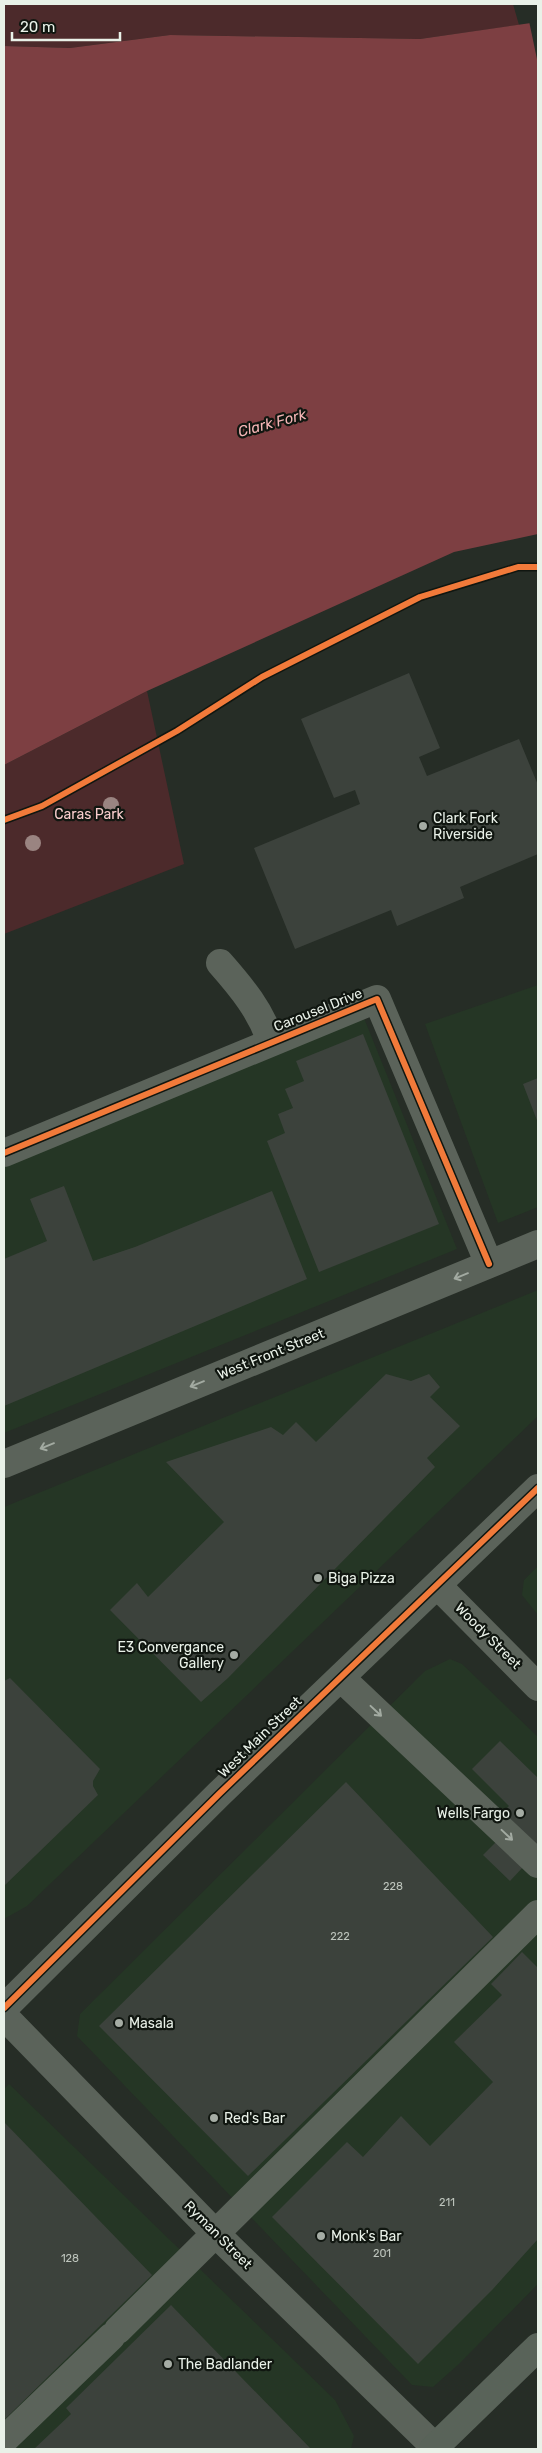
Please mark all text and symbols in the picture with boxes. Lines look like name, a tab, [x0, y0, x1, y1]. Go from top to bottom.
scale bar	[12, 10, 120, 42]
text: 20 m	[20, 18, 55, 36]
water label: Clark Fork	[236, 405, 308, 441]
park label: Caras Park	[54, 806, 125, 823]
place label: Clark Fork Riverside	[433, 810, 499, 843]
marker: Clark Fork Riverside	[417, 820, 429, 832]
street label: Carousel Drive	[271, 984, 365, 1036]
one-way arrow	[454, 1271, 469, 1281]
street label: West Front Street	[215, 1325, 327, 1383]
one-way arrow	[190, 1381, 205, 1390]
one-way arrow	[40, 1442, 55, 1452]
place label: Biga Pizza	[328, 1570, 395, 1587]
marker: Biga Pizza	[312, 1572, 324, 1584]
street label: Woody Street	[451, 1599, 525, 1673]
place label: E3 Convergance Gallery	[117, 1639, 224, 1672]
marker: E3 Convergance Gallery	[228, 1649, 240, 1661]
street label: West Main Street	[215, 1693, 306, 1781]
one-way arrow	[370, 1705, 382, 1717]
place label: Wells Fargo	[437, 1805, 510, 1822]
marker: Wells Fargo	[514, 1807, 526, 1819]
one-way arrow	[501, 1829, 514, 1841]
house number: 228	[383, 1880, 403, 1893]
house number: 222	[330, 1930, 350, 1943]
place label: Masala	[129, 2015, 174, 2032]
marker: Masala	[113, 2017, 125, 2029]
place label: Red's Bar	[224, 2110, 286, 2127]
marker: Red's Bar	[208, 2112, 220, 2124]
house number: 211	[439, 2196, 455, 2209]
street label: Ryman Street	[180, 2197, 256, 2273]
place label: Monk's Bar	[331, 2228, 402, 2245]
marker: Monk's Bar	[315, 2230, 327, 2242]
house number: 201	[373, 2247, 391, 2260]
house number: 128	[61, 2252, 79, 2265]
place label: The Badlander	[178, 2356, 273, 2373]
marker: The Badlander	[162, 2358, 174, 2370]

